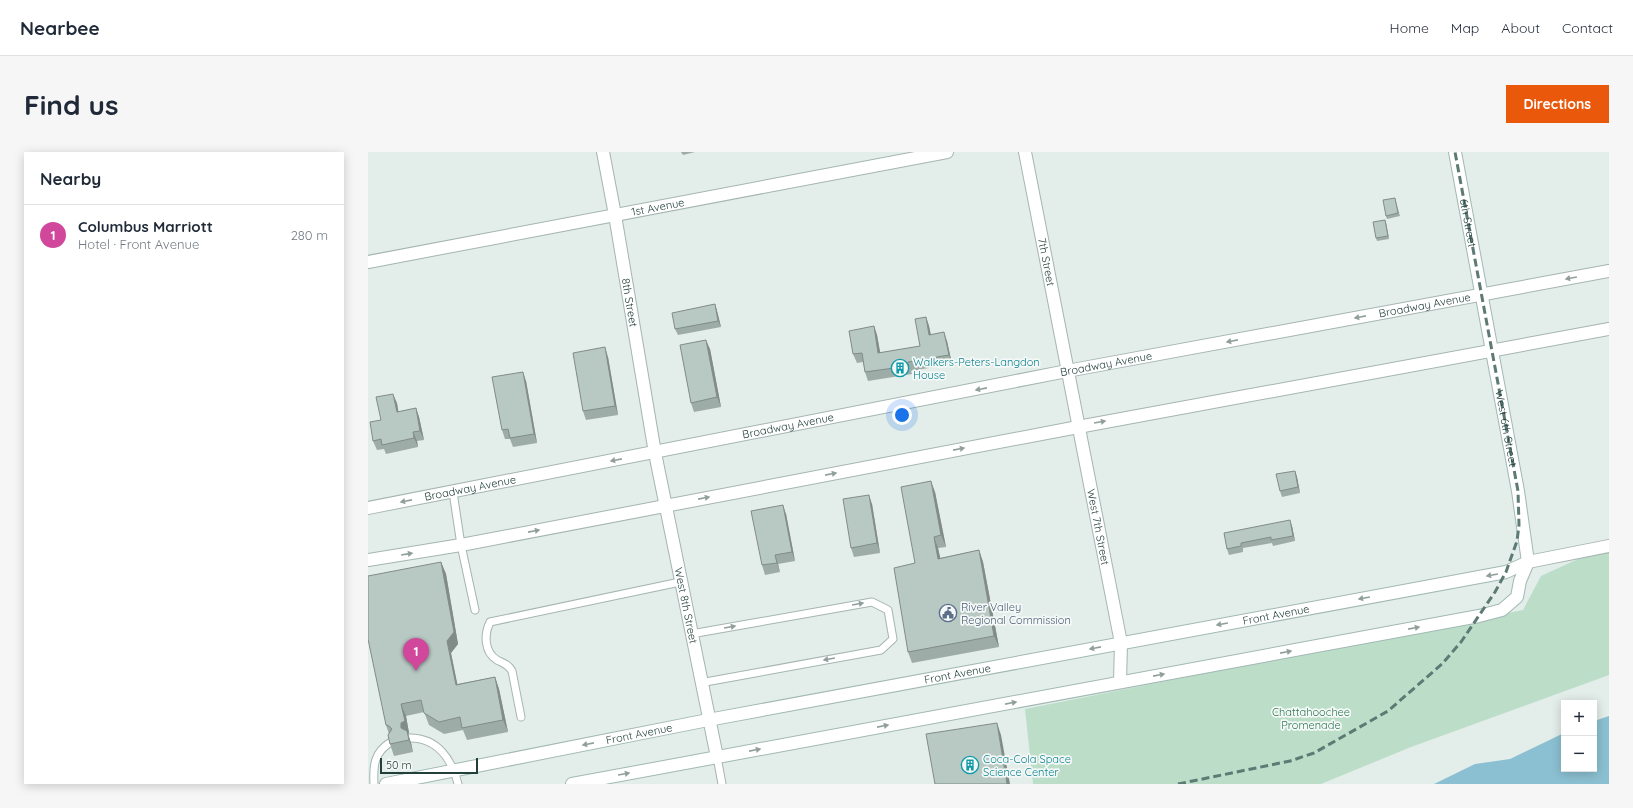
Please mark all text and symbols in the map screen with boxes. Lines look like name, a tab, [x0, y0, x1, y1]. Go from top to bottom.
text: Nearbee	[20, 16, 100, 40]
text: Home	[1390, 19, 1429, 37]
text: Map	[1451, 19, 1479, 37]
text: About	[1501, 19, 1540, 37]
text: Contact	[1562, 19, 1613, 37]
button: Directions	[1506, 85, 1609, 123]
text: Find us	[24, 87, 118, 122]
text: Nearby	[40, 168, 101, 189]
street label: 1st Avenue	[630, 195, 685, 219]
street label: 6th Street	[1457, 197, 1480, 248]
text: Columbus Marriott	[78, 217, 213, 236]
text: 1	[50, 227, 56, 243]
text: 280 m	[291, 227, 328, 243]
text: Hotel · Front Avenue	[78, 236, 199, 252]
street label: 7th Street	[1035, 237, 1058, 287]
one-way arrow	[1565, 275, 1577, 281]
street label: 8th Street	[619, 277, 641, 328]
street label: Broadway Avenue	[1378, 290, 1472, 320]
one-way arrow	[1354, 314, 1366, 320]
one-way arrow	[1226, 338, 1239, 344]
street label: Broadway Avenue	[1059, 348, 1153, 379]
place label: Walkers-Peters-Langdon House	[913, 355, 1040, 382]
building icon: Walkers-Peters-Langdon House	[890, 358, 910, 378]
one-way arrow	[975, 386, 987, 392]
street label: West 6th Street	[1492, 389, 1520, 468]
your location	[892, 405, 912, 425]
street label: Broadway Avenue	[741, 410, 835, 442]
one-way arrow	[1094, 419, 1107, 425]
one-way arrow	[953, 446, 965, 452]
one-way arrow	[610, 458, 622, 464]
one-way arrow	[825, 471, 837, 477]
street label: Broadway Avenue	[423, 472, 517, 504]
street label: West 7th Street	[1084, 488, 1113, 566]
one-way arrow	[697, 495, 710, 501]
one-way arrow	[400, 498, 412, 504]
one-way arrow	[528, 528, 541, 534]
one-way arrow	[400, 551, 413, 557]
street label: West 8th Street	[671, 566, 701, 645]
one-way arrow	[1486, 572, 1498, 578]
one-way arrow	[1358, 595, 1370, 601]
place label: River Valley Regional Commission	[961, 600, 1071, 627]
one-way arrow	[852, 601, 864, 607]
street label: Front Avenue	[1242, 602, 1310, 628]
public building icon: River Valley Regional Commission	[938, 603, 958, 623]
one-way arrow	[1216, 621, 1228, 627]
one-way arrow	[724, 624, 736, 630]
one-way arrow	[1408, 625, 1420, 631]
pin: 1	[403, 638, 429, 671]
one-way arrow	[1088, 645, 1101, 651]
one-way arrow	[1280, 648, 1292, 654]
one-way arrow	[823, 656, 836, 662]
street label: Front Avenue	[923, 661, 992, 687]
one-way arrow	[1152, 672, 1165, 678]
one-way arrow	[1005, 699, 1017, 705]
map controls	[1561, 700, 1597, 772]
button: +	[1561, 700, 1597, 736]
park label: Chattahoochee Promenade	[1272, 705, 1350, 732]
street label: Front Avenue	[605, 720, 674, 747]
one-way arrow	[877, 723, 889, 729]
button: −	[1561, 736, 1597, 772]
one-way arrow	[581, 742, 594, 748]
one-way arrow	[749, 747, 761, 753]
place label: Coca-Cola Space Science Center	[983, 752, 1071, 779]
building icon: Coca-Cola Space Science Center	[960, 755, 980, 775]
scale bar	[380, 756, 478, 775]
text: 50 m	[386, 758, 412, 772]
one-way arrow	[618, 771, 630, 777]

